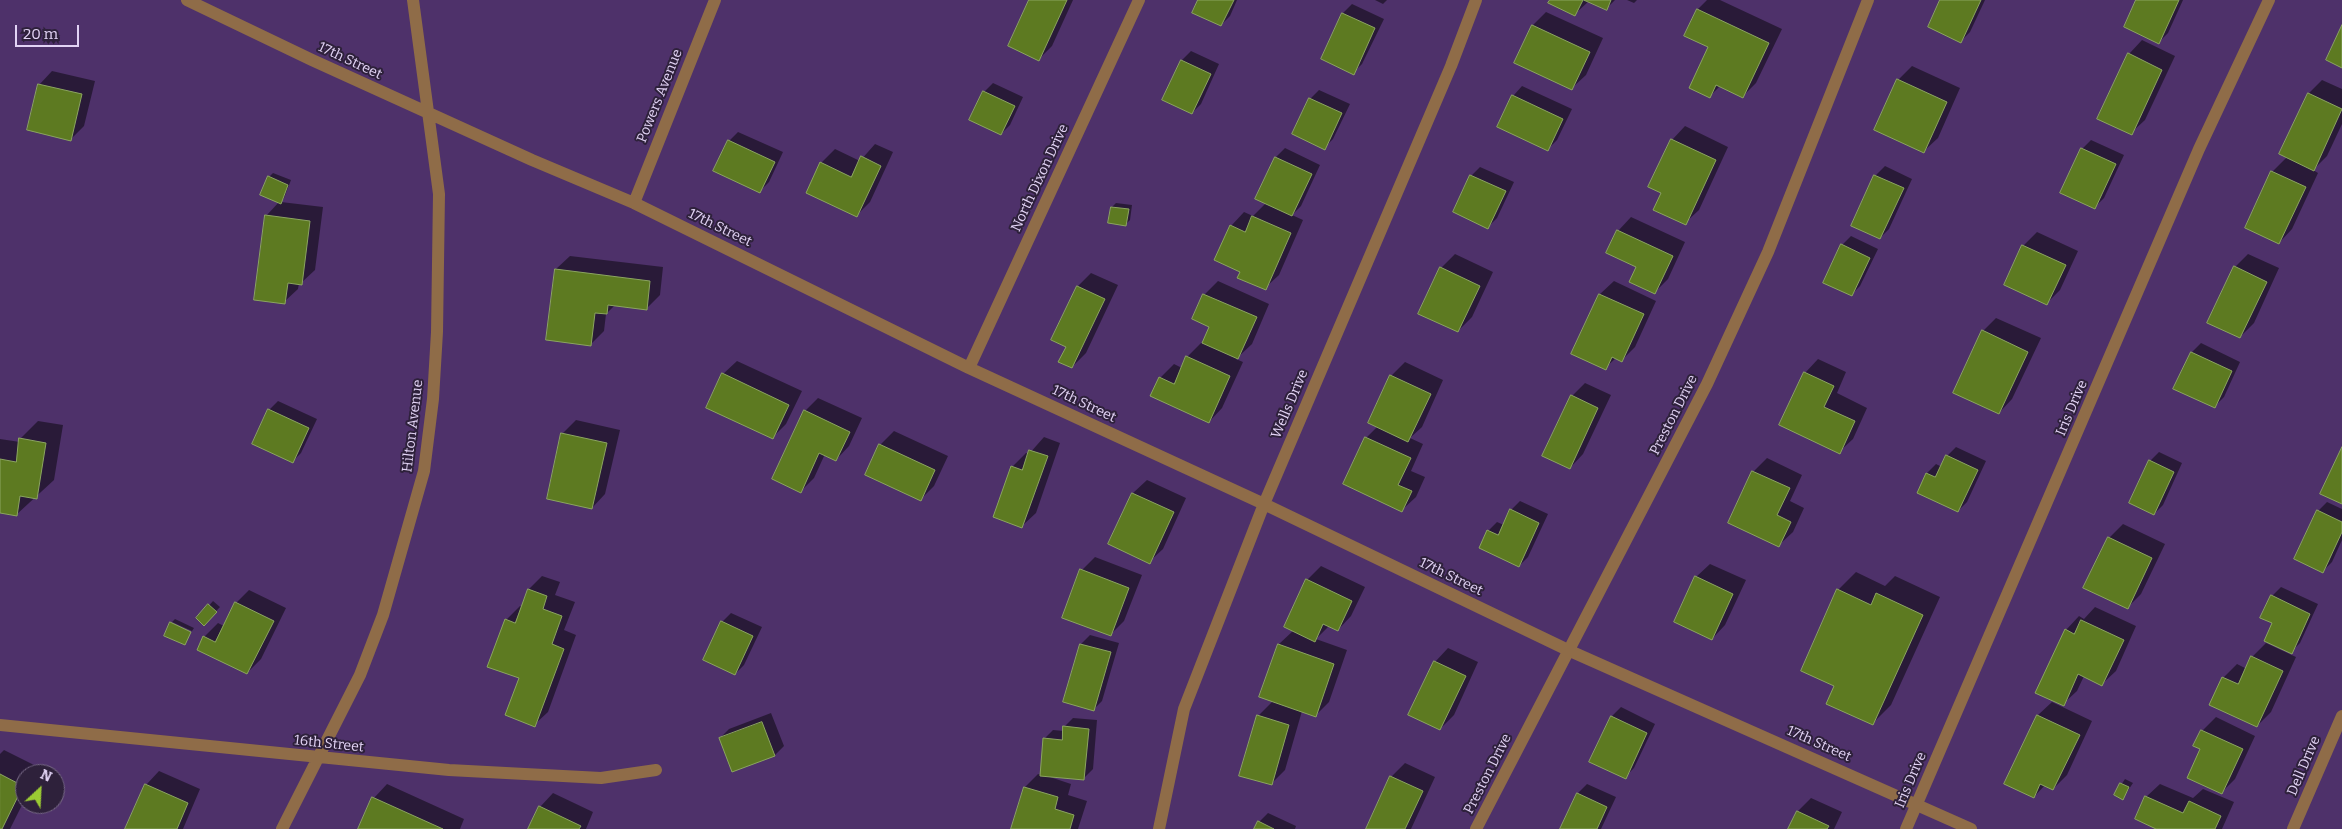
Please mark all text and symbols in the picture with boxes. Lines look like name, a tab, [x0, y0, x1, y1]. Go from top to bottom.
scale bar	[18, 15, 81, 47]
text: 20 m	[23, 25, 58, 43]
street label: 17th Street	[315, 39, 385, 83]
street label: Powers Avenue	[634, 47, 686, 145]
street label: North Dixon Drive	[1008, 122, 1072, 234]
street label: 17th Street	[686, 205, 754, 251]
street label: Wells Drive	[1268, 367, 1312, 441]
street label: Preston Drive	[1647, 372, 1701, 458]
street label: Iris Drive	[2053, 378, 2091, 438]
street label: Hilton Avenue	[399, 379, 427, 473]
street label: 17th Street	[1049, 382, 1119, 426]
street label: 17th Street	[1417, 554, 1485, 600]
street label: 17th Street	[1784, 722, 1854, 766]
street label: Preston Drive	[1461, 731, 1515, 817]
street label: 16th Street	[293, 732, 365, 756]
street label: Dell Drive	[2284, 734, 2324, 798]
street label: Iris Drive	[1892, 750, 1930, 810]
north arrow	[15, 764, 65, 814]
text: N	[38, 766, 55, 786]

